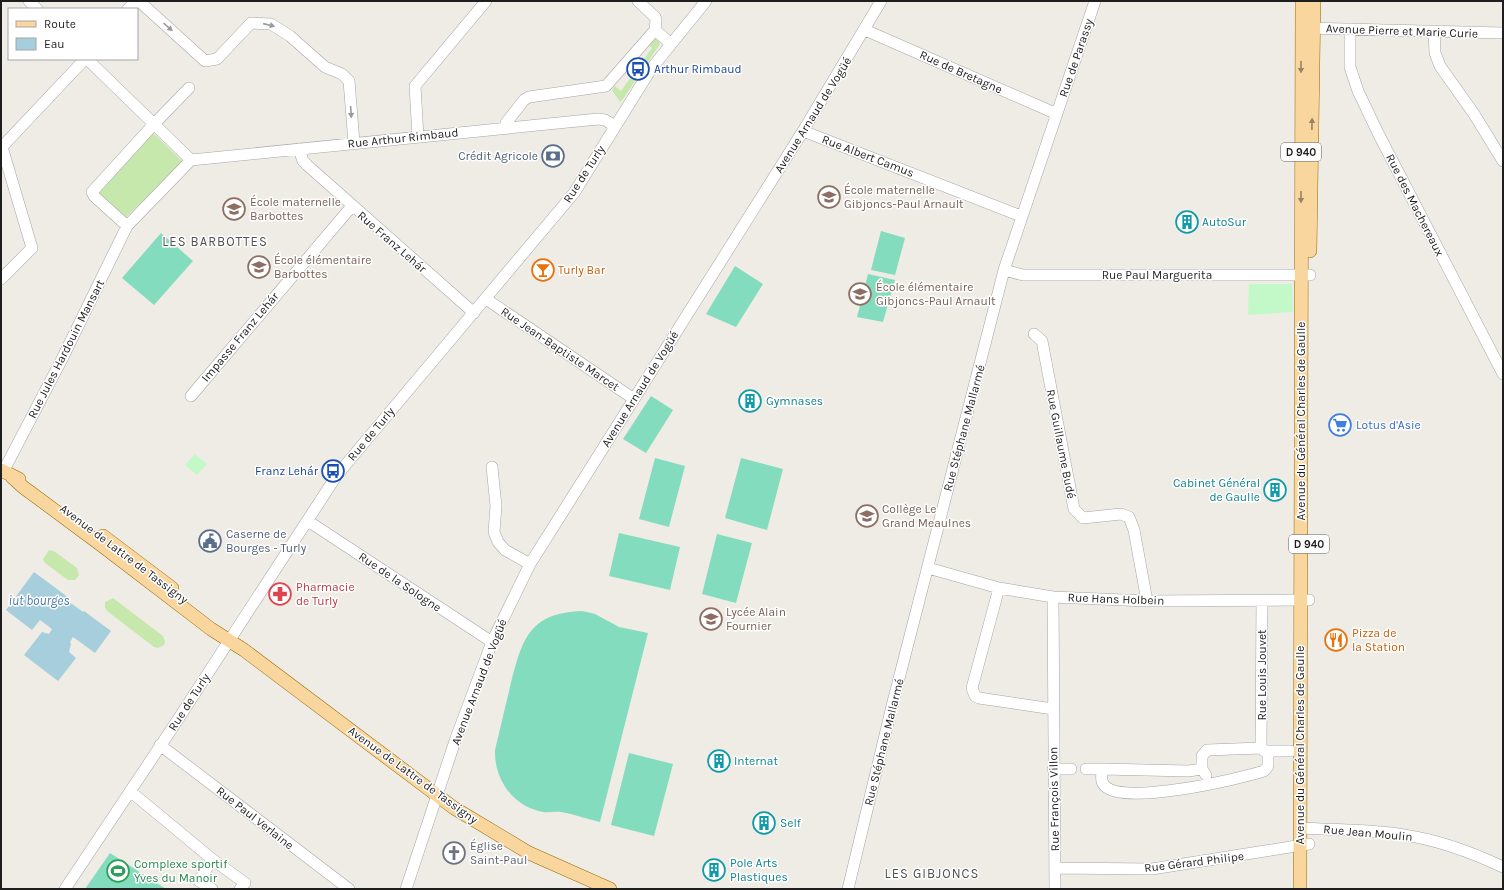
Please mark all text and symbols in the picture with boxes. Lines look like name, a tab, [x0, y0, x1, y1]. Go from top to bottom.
legend	[8, 8, 138, 60]
text: Route	[44, 17, 76, 31]
street label: Rue de Parassy	[1056, 17, 1096, 99]
street label: Avenue Pierre et Marie Curie	[1326, 21, 1478, 41]
one-way arrow	[163, 23, 173, 32]
one-way arrow	[262, 23, 275, 29]
text: Eau	[44, 37, 65, 51]
street label: Rue de Bretagne	[917, 48, 1005, 96]
street label: Avenue Arnaud de Vogüé	[772, 55, 854, 175]
bus stop icon: Arthur Rimbaud	[625, 56, 651, 82]
one-way arrow	[1298, 61, 1304, 74]
place label: Arthur Rimbaud	[654, 62, 742, 76]
one-way arrow	[348, 106, 355, 118]
one-way arrow	[1309, 117, 1315, 130]
street label: Rue Arthur Rimbaud	[347, 125, 459, 151]
street label: Rue Albert Camus	[820, 132, 916, 180]
street label: Rue de Turly	[560, 142, 608, 205]
bank icon: Crédit Agricole	[540, 143, 566, 169]
road number: D 940	[1281, 143, 1321, 161]
place label: Crédit Agricole	[458, 149, 538, 163]
street label: Rue des Machereaux	[1383, 152, 1447, 258]
place label: École maternelle Gibjoncs-Paul Arnault	[844, 182, 964, 211]
school or university icon: École maternelle Gibjoncs-Paul Arnault	[816, 184, 842, 210]
one-way arrow	[1298, 191, 1304, 204]
place label: École maternelle Barbottes	[250, 194, 341, 223]
school or university icon: École maternelle Barbottes	[221, 196, 247, 222]
street label: Rue Franz Lehár	[355, 208, 430, 276]
building icon: AutoSur	[1174, 209, 1200, 235]
place label: AutoSur	[1202, 215, 1247, 229]
district label: LES BARBOTTES	[162, 234, 268, 249]
place label: École élémentaire Barbottes	[274, 252, 371, 281]
school or university icon: École élémentaire Barbottes	[246, 254, 272, 280]
bar icon: Turly Bar	[530, 257, 556, 283]
place label: Turly Bar	[558, 263, 606, 277]
street label: Rue Paul Marguerita	[1102, 268, 1212, 282]
street label: Rue Jules Hardouin Mansart	[25, 277, 107, 421]
place label: École élémentaire Gibjoncs-Paul Arnault	[876, 279, 996, 308]
school or university icon: École élémentaire Gibjoncs-Paul Arnault	[847, 281, 873, 307]
street label: Impasse Franz Lehár	[198, 289, 282, 385]
street label: Rue Jean-Baptiste Marcet	[498, 304, 622, 394]
street label: Avenue du Général Charles de Gaulle	[1294, 322, 1308, 520]
street label: Avenue Arnaud de Vogüé	[599, 329, 681, 449]
street label: Rue Stéphane Mallarmé	[940, 363, 988, 493]
building icon: Gymnases	[737, 388, 763, 414]
street label: Rue Guillaume Budé	[1044, 388, 1078, 500]
place label: Gymnases	[766, 394, 823, 408]
street label: Rue de Turly	[345, 404, 398, 464]
supermarket icon: Lotus d'Asie	[1327, 412, 1353, 438]
place label: Lotus d'Asie	[1356, 418, 1421, 432]
bus stop icon: Franz Lehár	[320, 458, 346, 484]
place label: Franz Lehár	[255, 464, 319, 478]
place label: Cabinet Général de Gaulle	[1173, 476, 1260, 504]
building icon: Cabinet Général de Gaulle	[1262, 477, 1288, 503]
street label: Avenue de Lattre de Tassigny	[57, 501, 191, 607]
place label: Collège Le Grand Meaulnes	[882, 502, 971, 530]
school or university icon: Collège Le Grand Meaulnes	[854, 503, 880, 529]
place label: Caserne de Bourges - Turly	[226, 527, 307, 555]
public building icon: Caserne de Bourges - Turly	[197, 528, 223, 554]
road number: D 940	[1289, 535, 1329, 553]
street label: Rue de la Sologne	[356, 549, 444, 615]
place label: Pharmacie de Turly	[296, 580, 355, 608]
pharmacy icon: Pharmacie de Turly	[267, 581, 293, 607]
street label: Rue Hans Holbein	[1067, 590, 1165, 608]
water label: iut bourges	[8, 593, 70, 608]
place label: Lycée Alain Fournier	[726, 605, 786, 633]
school or university icon: Lycée Alain Fournier	[698, 606, 724, 632]
street label: Avenue Arnaud de Vogüé	[448, 617, 510, 747]
place label: Pizza de la Station	[1352, 626, 1405, 654]
restaurant icon: Pizza de la Station	[1323, 627, 1349, 653]
street label: Rue Louis Jouvet	[1255, 629, 1269, 721]
street label: Avenue du Général Charles de Gaulle	[1293, 646, 1307, 844]
street label: Rue de Turly	[165, 670, 213, 733]
street label: Rue Stéphane Mallarmé	[861, 677, 907, 807]
street label: Avenue de Lattre de Tassigny	[346, 723, 481, 827]
street label: Rue François Villon	[1046, 747, 1062, 851]
building icon: Internat	[706, 748, 732, 774]
place label: Internat	[734, 754, 778, 768]
street label: Rue Paul Verlaine	[214, 783, 296, 853]
building icon: Self	[751, 810, 777, 836]
place label: Self	[780, 816, 802, 830]
street label: Rue Jean Moulin	[1323, 822, 1413, 844]
place label: Église Saint-Paul	[470, 838, 527, 867]
church icon: Église Saint-Paul	[441, 840, 467, 866]
street label: Rue Gérard Philipe	[1143, 849, 1245, 875]
place label: Pole Arts Plastiques	[730, 856, 788, 884]
place label: Complexe sportif Yves du Manoir	[134, 857, 228, 885]
building icon: Pole Arts Plastiques	[701, 857, 727, 883]
sports icon: Complexe sportif Yves du Manoir	[105, 858, 131, 884]
district label: LES GIBJONCS	[885, 866, 979, 881]

